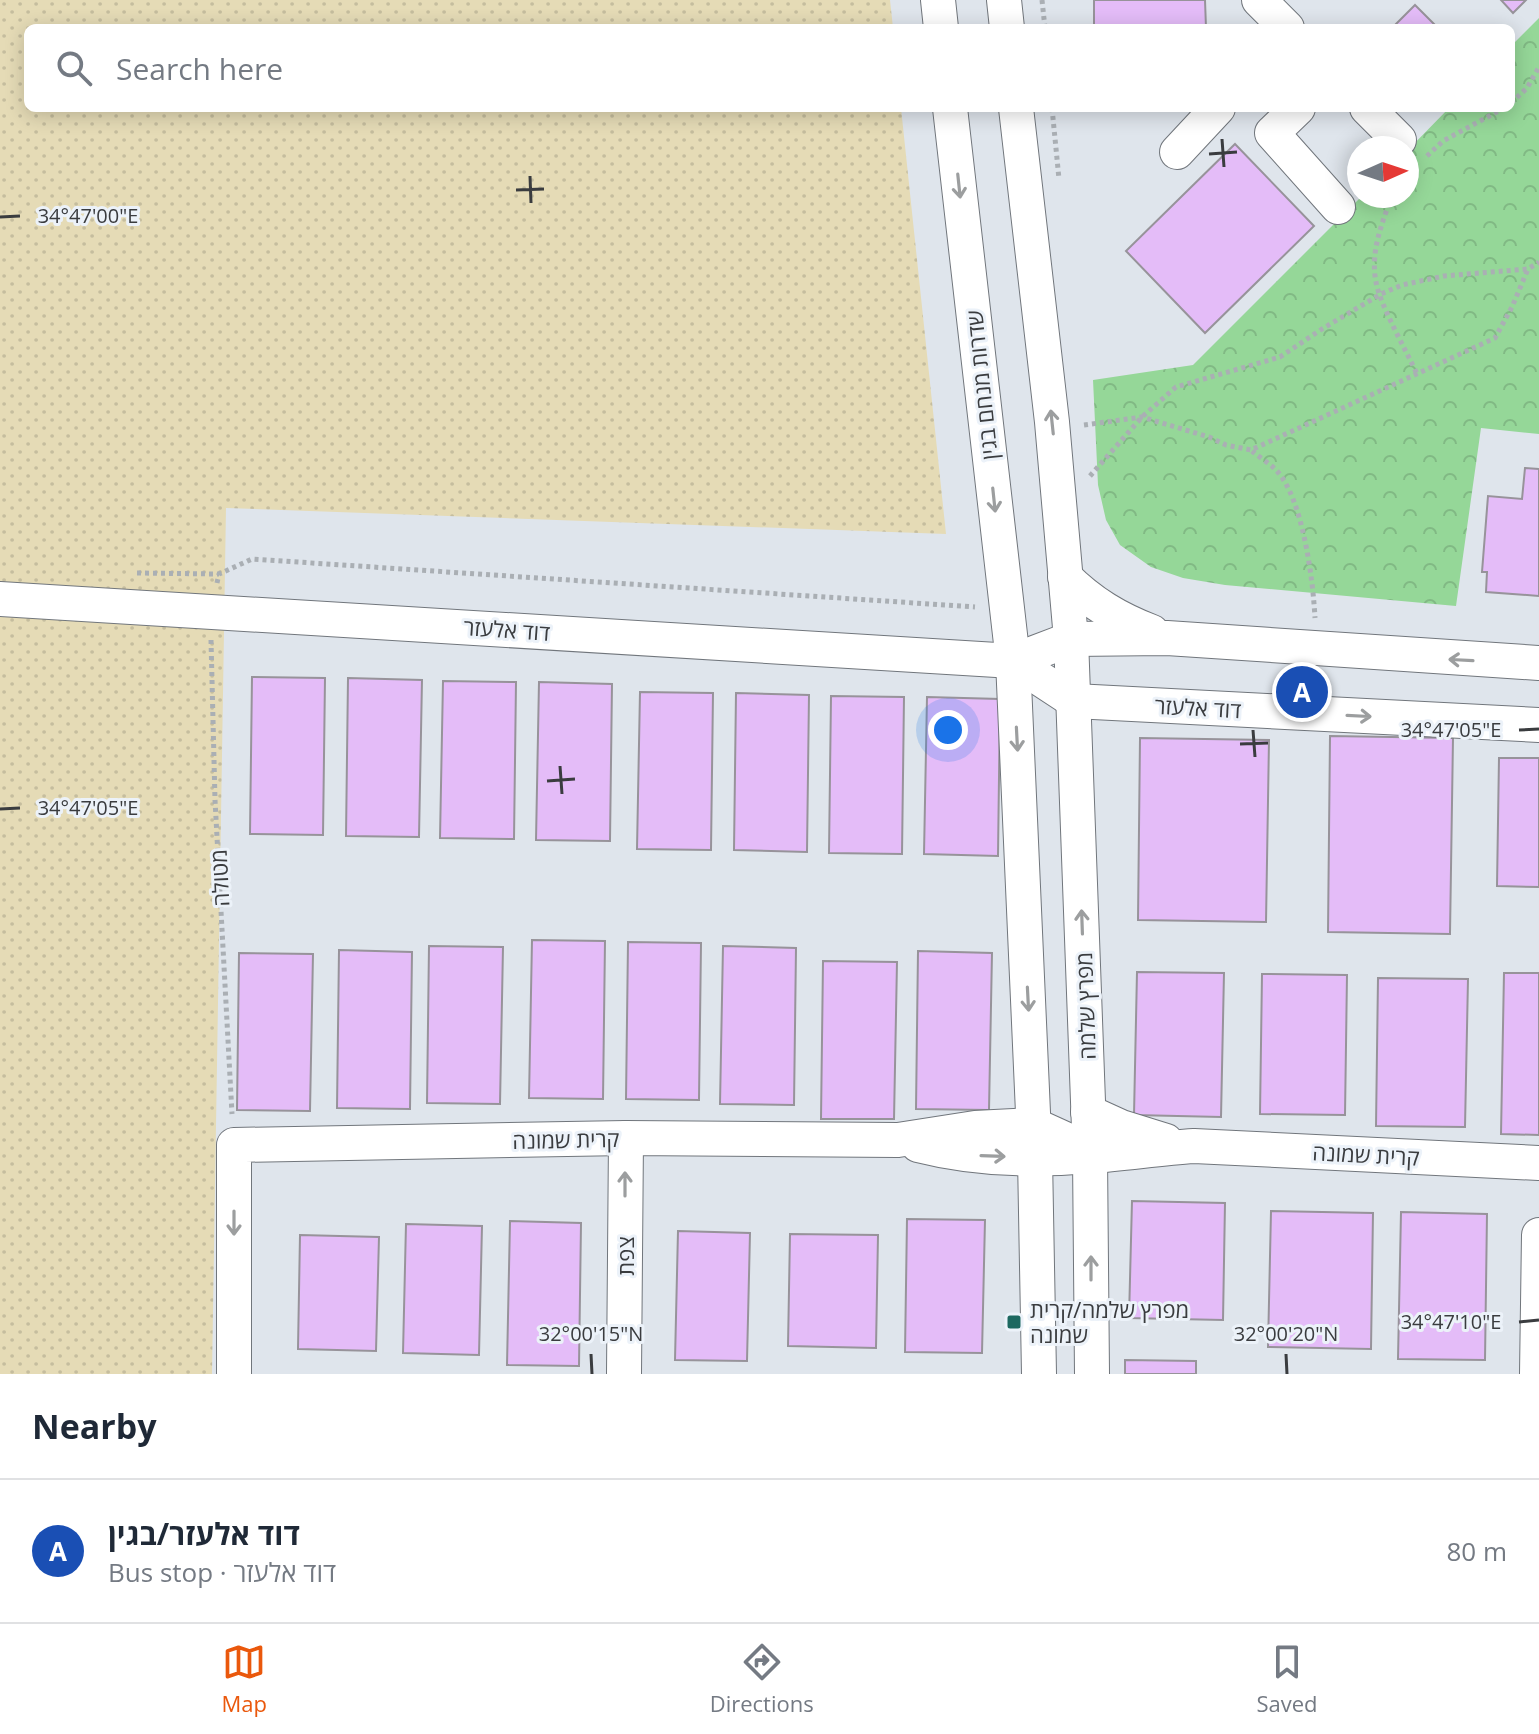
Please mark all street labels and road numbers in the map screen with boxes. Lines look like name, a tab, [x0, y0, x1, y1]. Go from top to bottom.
street label: שדרות מנחם בגין	[958, 309, 1004, 461]
street label: דוד אלעזר	[463, 611, 551, 647]
street label: דוד אלעזר	[1154, 690, 1242, 724]
street label: מטולה	[203, 849, 235, 907]
street label: מפרץ שלמה	[1068, 952, 1102, 1060]
street label: קרית שמונה	[512, 1123, 620, 1155]
street label: קרית שמונה	[1312, 1136, 1420, 1172]
street label: צפת	[610, 1236, 640, 1276]

